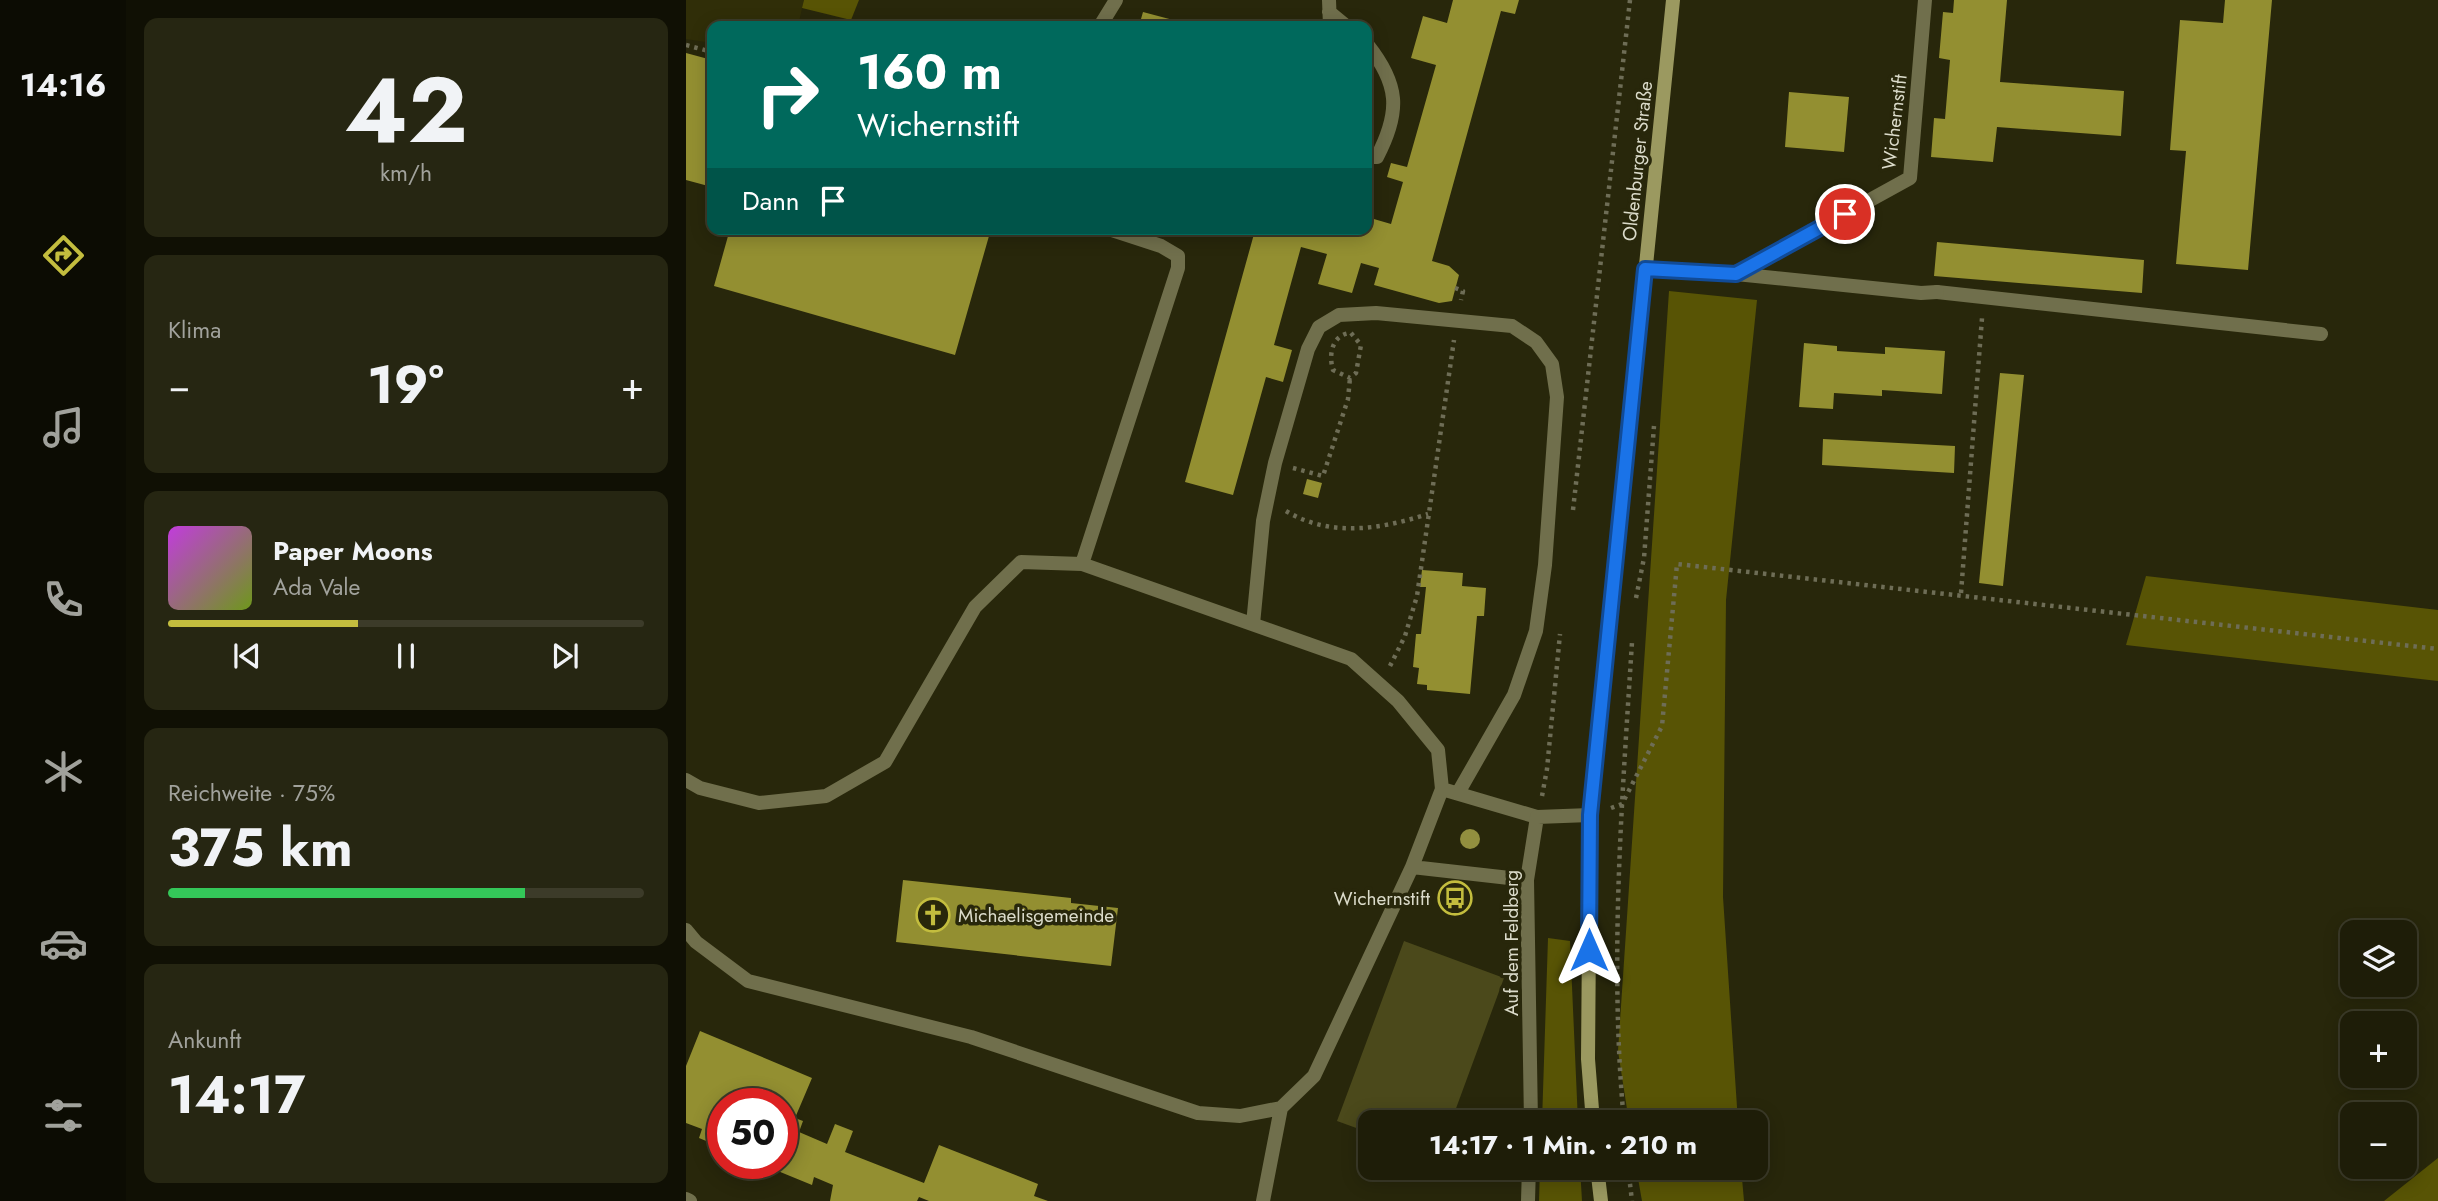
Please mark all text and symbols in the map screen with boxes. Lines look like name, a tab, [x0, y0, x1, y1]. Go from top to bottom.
text: 160 m	[857, 37, 1002, 107]
text: 42	[344, 45, 468, 176]
icon: right	[742, 49, 833, 140]
text: 14:16	[20, 62, 106, 108]
street label: Wichernstift	[1875, 72, 1914, 171]
street label: Oldenburger Straße	[1616, 79, 1659, 243]
text: Wichernstift	[857, 102, 1019, 148]
text: km/h	[380, 156, 432, 190]
text: Dann	[742, 182, 800, 220]
icon: arrive	[814, 182, 852, 220]
pin	[1815, 184, 1875, 244]
icon: arrive	[1826, 195, 1864, 233]
icon: directions	[39, 231, 88, 280]
text: Klima	[168, 313, 221, 347]
text: 19°	[367, 347, 444, 423]
text: −	[168, 358, 190, 413]
text: +	[621, 358, 644, 413]
icon: music	[39, 403, 88, 452]
text: Paper Moons	[273, 532, 433, 570]
text: Ada Vale	[273, 570, 360, 604]
icon: phone	[39, 575, 88, 624]
icon: previous	[228, 637, 266, 675]
icon: pause	[387, 637, 425, 675]
icon: next	[546, 637, 584, 675]
icon: climate	[39, 747, 88, 796]
text: Reichweite · 75%	[168, 776, 335, 810]
text: 375 km	[168, 810, 353, 886]
street label: Auf dem Feldberg	[1498, 870, 1525, 1016]
bus stop icon: Wichernstift	[1436, 879, 1474, 917]
place label: Wichernstift	[1334, 885, 1430, 912]
church icon: Michaelisgemeinde	[914, 896, 952, 934]
place label: Michaelisgemeinde	[958, 902, 1114, 929]
position arrow	[1552, 913, 1626, 987]
icon: car	[39, 919, 88, 968]
map controls	[2340, 920, 2417, 1179]
button: layers	[2340, 920, 2417, 997]
button: +	[2340, 1011, 2417, 1088]
text: Ankunft	[168, 1023, 241, 1057]
text: 14:17	[168, 1057, 305, 1133]
speed limit sign: 50	[707, 1088, 798, 1179]
icon: filters	[39, 1091, 88, 1140]
button: −	[2340, 1102, 2417, 1179]
text: 14:17 · 1 Min. · 210 m	[1429, 1126, 1697, 1164]

